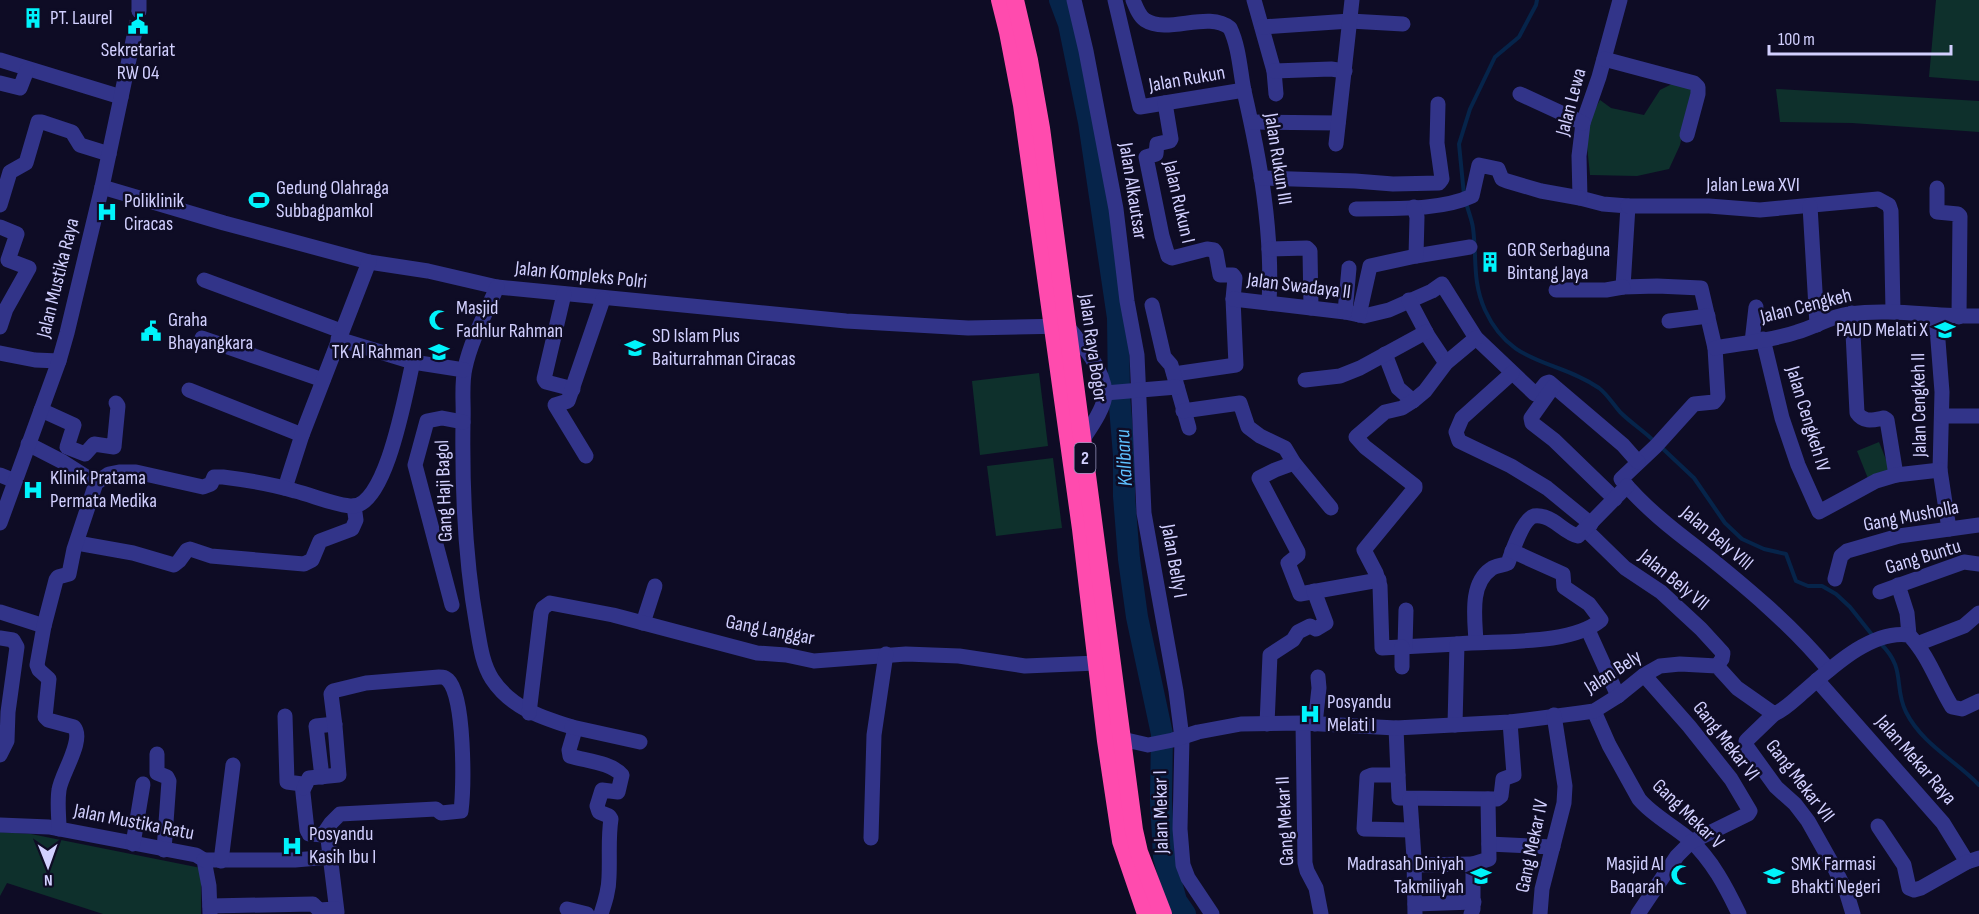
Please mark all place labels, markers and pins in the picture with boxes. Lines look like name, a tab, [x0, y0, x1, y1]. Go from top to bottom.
building icon: PT. Laurel	[21, 6, 45, 30]
place label: PT. Laurel	[50, 6, 113, 30]
public building icon: Sekretariat RW 04	[126, 12, 150, 36]
place label: Sekretariat RW 04	[101, 38, 175, 85]
place label: Gedung Olahraga Subbagpamkol	[276, 176, 389, 223]
sports icon: Gedung Olahraga Subbagpamkol	[247, 188, 271, 212]
place label: Poliklinik Ciracas	[124, 189, 184, 236]
hospital icon: Poliklinik Ciracas	[95, 200, 119, 224]
place label: GOR Serbaguna Bintang Jaya	[1507, 238, 1610, 285]
building icon: GOR Serbaguna Bintang Jaya	[1478, 250, 1502, 274]
place label: Masjid Fadhlur Rahman	[456, 296, 563, 343]
place label: Graha Bhayangkara	[168, 308, 253, 355]
mosque icon: Masjid Fadhlur Rahman	[427, 308, 451, 332]
place label: PAUD Melati X	[1836, 318, 1929, 342]
school or university icon: PAUD Melati X	[1933, 318, 1957, 342]
public building icon: Graha Bhayangkara	[139, 319, 163, 343]
place label: SD Islam Plus Baiturrahman Ciracas	[652, 324, 796, 371]
school or university icon: SD Islam Plus Baiturrahman Ciracas	[623, 336, 647, 360]
place label: TK Al Rahman	[332, 340, 422, 364]
school or university icon: TK Al Rahman	[427, 340, 451, 364]
place label: Klinik Pratama Permata Medika	[50, 466, 157, 513]
hospital icon: Klinik Pratama Permata Medika	[21, 478, 45, 502]
place label: Posyandu Melati I	[1327, 690, 1391, 737]
hospital icon: Posyandu Melati I	[1298, 702, 1322, 726]
place label: Posyandu Kasih Ibu I	[309, 822, 376, 869]
hospital icon: Posyandu Kasih Ibu I	[280, 834, 304, 858]
place label: Madrasah Diniyah Takmiliyah	[1347, 852, 1464, 899]
place label: Masjid Al Baqarah	[1606, 852, 1664, 899]
place label: SMK Farmasi Bhakti Negeri	[1791, 852, 1880, 899]
mosque icon: Masjid Al Baqarah	[1669, 863, 1693, 887]
school or university icon: Madrasah Diniyah Takmiliyah	[1469, 864, 1493, 888]
school or university icon: SMK Farmasi Bhakti Negeri	[1762, 864, 1786, 888]

